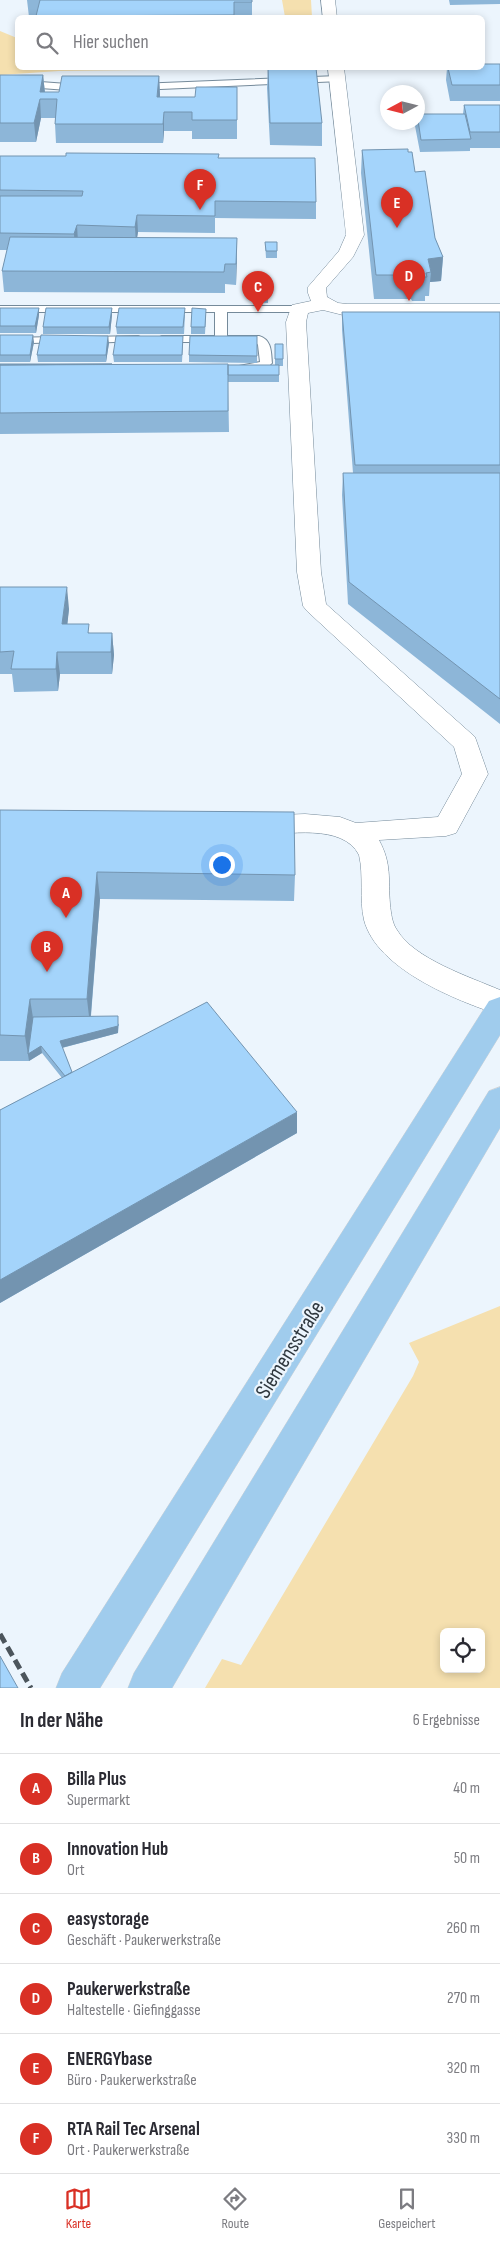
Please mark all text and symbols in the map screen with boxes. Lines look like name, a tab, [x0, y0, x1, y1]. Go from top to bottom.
search box	[15, 15, 485, 70]
icon: search	[33, 29, 61, 57]
text: Hier suchen	[73, 31, 149, 54]
north arrow	[380, 85, 425, 130]
pin: F	[184, 169, 216, 210]
pin: E	[381, 187, 413, 228]
pin: D	[393, 260, 425, 301]
pin: C	[242, 271, 274, 312]
your location	[209, 852, 235, 878]
pin: A	[50, 877, 82, 918]
pin: B	[31, 931, 63, 972]
street label: Siemensstraße	[250, 1296, 331, 1403]
map controls	[440, 1628, 485, 1673]
button: locate	[440, 1628, 485, 1673]
text: In der Nähe	[20, 1708, 103, 1733]
text: 6 Ergebnisse	[413, 1711, 480, 1730]
text: Billa Plus	[67, 1768, 126, 1791]
text: A	[32, 1779, 40, 1798]
text: 40 m	[453, 1779, 480, 1798]
text: Supermarkt	[67, 1791, 130, 1810]
text: Innovation Hub	[67, 1838, 168, 1861]
text: B	[32, 1849, 40, 1868]
text: 50 m	[454, 1849, 480, 1868]
text: Ort	[67, 1861, 85, 1880]
text: easystorage	[67, 1908, 149, 1931]
text: C	[32, 1919, 40, 1938]
text: 260 m	[446, 1919, 480, 1938]
text: Geschäft · Paukerwerkstraße	[67, 1931, 221, 1950]
text: Paukerwerkstraße	[67, 1978, 190, 2001]
text: D	[32, 1989, 40, 2008]
text: 270 m	[447, 1989, 480, 2008]
text: Haltestelle · Giefinggasse	[67, 2001, 201, 2020]
text: ENERGYbase	[67, 2048, 152, 2071]
text: E	[33, 2059, 39, 2078]
text: 320 m	[447, 2059, 480, 2078]
text: Büro · Paukerwerkstraße	[67, 2071, 197, 2090]
text: RTA Rail Tec Arsenal	[67, 2118, 200, 2141]
text: F	[33, 2129, 39, 2148]
text: 330 m	[447, 2129, 480, 2148]
text: Ort · Paukerwerkstraße	[67, 2141, 189, 2160]
tab: Karte	[64, 2185, 92, 2232]
tab: Route	[221, 2185, 249, 2232]
tab: Gespeichert	[378, 2185, 436, 2232]

